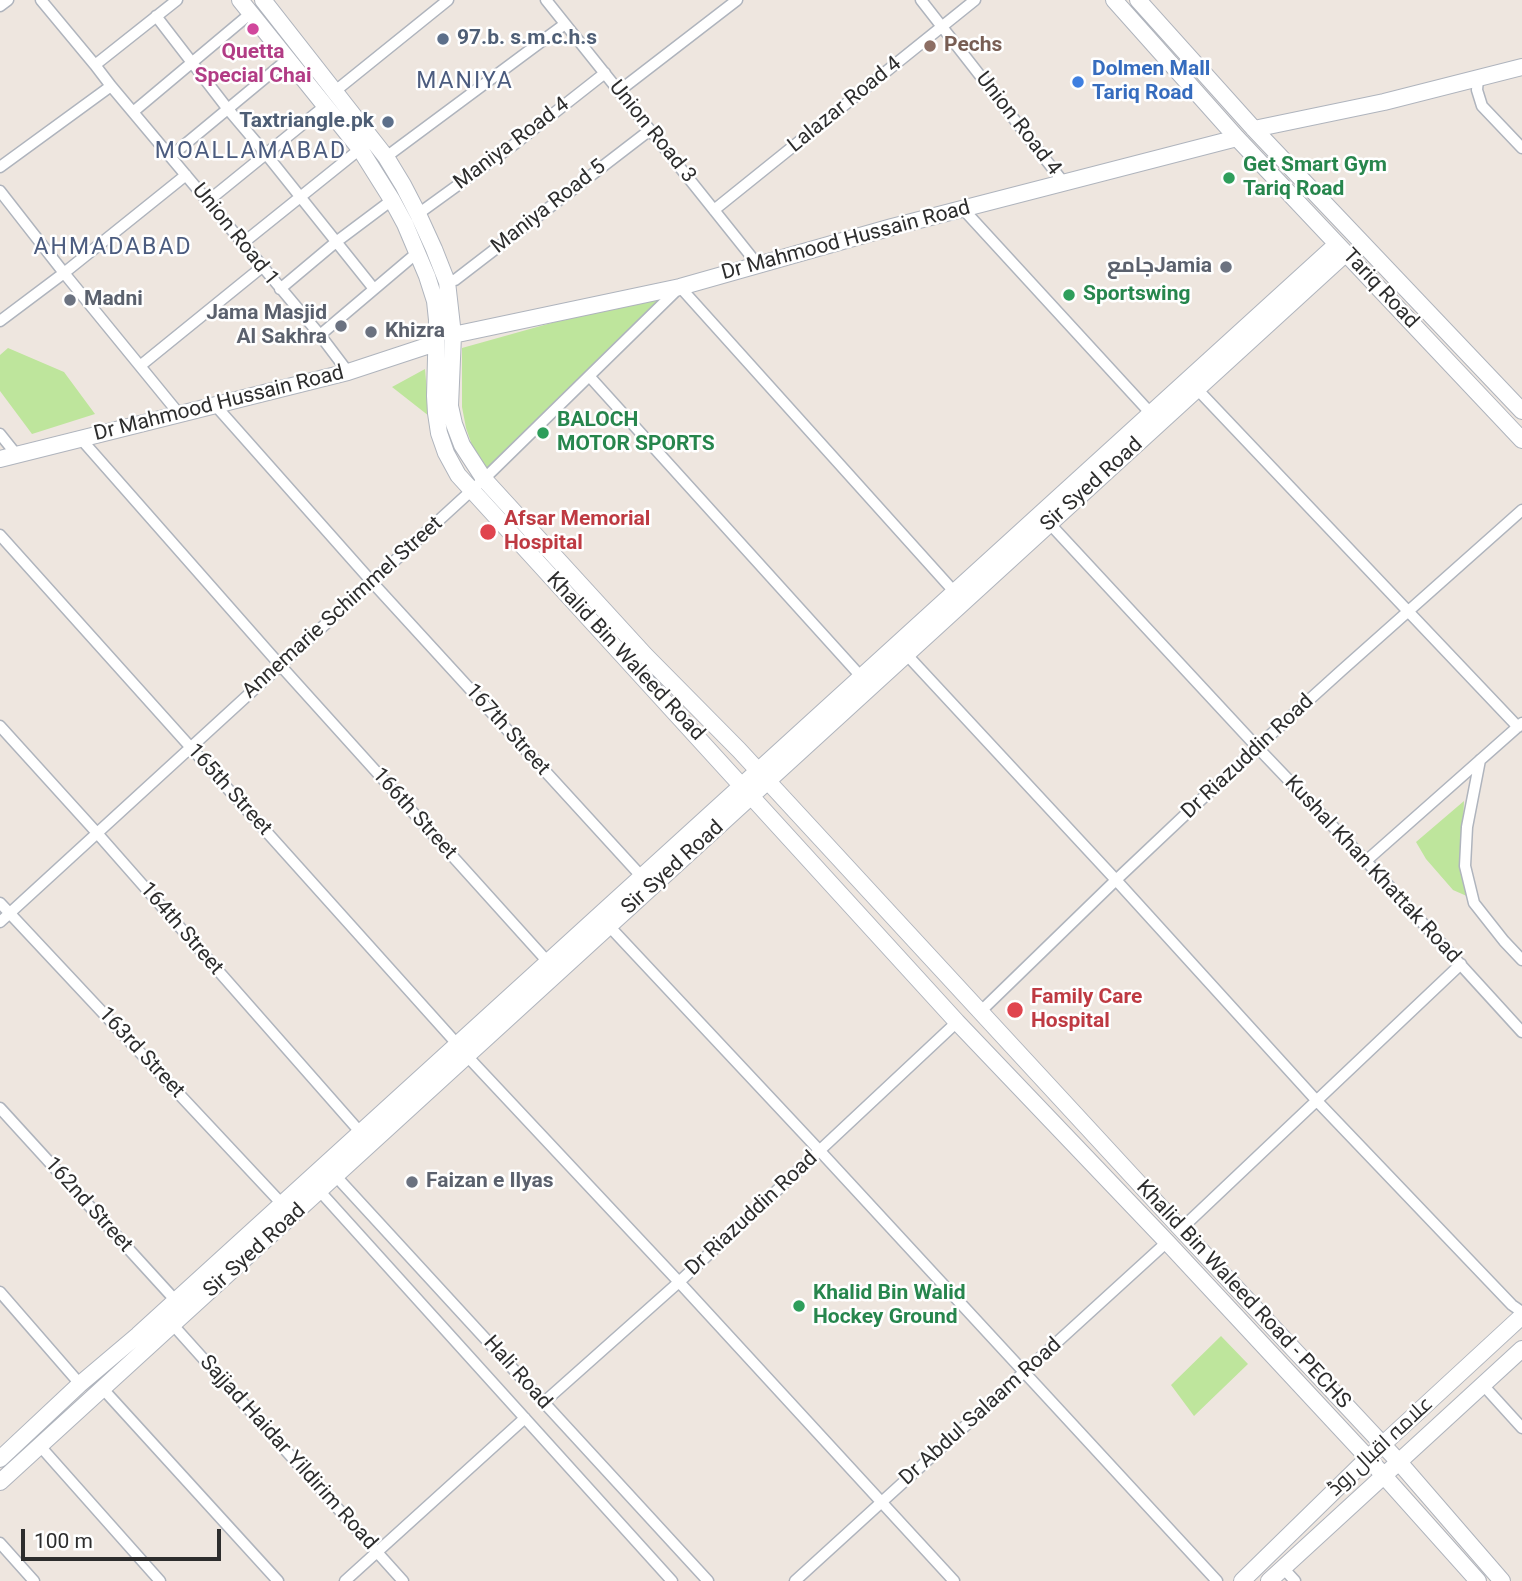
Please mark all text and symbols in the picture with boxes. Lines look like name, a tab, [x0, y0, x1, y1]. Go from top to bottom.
marker: Quetta Special Chai	[245, 21, 261, 37]
place label: 97.b. s.m.c.h.s	[457, 26, 597, 52]
marker: 97.b. s.m.c.h.s	[435, 31, 451, 47]
place label: Pechs	[944, 33, 1002, 59]
marker: Pechs	[922, 38, 938, 54]
place label: Quetta Special Chai	[195, 40, 311, 90]
street label: Lalazar Road 4	[783, 52, 907, 158]
place label: Dolmen Mall Tariq Road	[1092, 57, 1210, 107]
street label: Union Road 4	[970, 67, 1066, 181]
district label: MANIYA	[417, 68, 513, 96]
marker: Dolmen Mall Tariq Road	[1070, 74, 1086, 90]
street label: Union Road 3	[603, 76, 701, 188]
street label: Maniya Road 4	[449, 92, 575, 196]
place label: Taxtriangle.pk	[239, 109, 374, 135]
marker: Taxtriangle.pk	[380, 114, 396, 130]
district label: MOALLAMABAD	[156, 138, 346, 166]
place label: Get Smart Gym Tariq Road	[1243, 153, 1387, 203]
street label: Maniya Road 5	[487, 155, 611, 259]
marker: Get Smart Gym Tariq Road	[1221, 170, 1237, 186]
street label: Union Road 1	[186, 179, 284, 291]
street label: Dr Mahmood Hussain Road	[719, 196, 973, 286]
district label: AHMADABAD	[35, 234, 191, 262]
street label: Tariq Road	[1337, 244, 1423, 334]
place label: جامعJamia	[1107, 254, 1212, 280]
marker: جامعJamia	[1218, 259, 1234, 275]
place label: Sportswing	[1083, 282, 1190, 308]
place label: Madni	[84, 287, 143, 313]
marker: Sportswing	[1061, 287, 1077, 303]
marker: Madni	[62, 292, 78, 308]
place label: Jama Masjid Al Sakhra	[206, 301, 327, 351]
marker: Jama Masjid Al Sakhra	[333, 318, 349, 334]
place label: Khizra	[385, 319, 445, 345]
marker: Khizra	[363, 324, 379, 340]
street label: Dr Mahmood Hussain Road	[91, 361, 347, 447]
place label: BALOCH MOTOR SPORTS	[557, 408, 715, 458]
marker: BALOCH MOTOR SPORTS	[535, 425, 551, 441]
street label: Sir Syed Road	[1036, 433, 1148, 537]
place label: Afsar Memorial Hospital	[504, 507, 650, 557]
street label: Annemarie Schimmel Street	[238, 512, 448, 704]
marker: Afsar Memorial Hospital	[478, 522, 498, 542]
street label: Khalid Bin Waleed Road	[541, 568, 709, 746]
street label: 167th Street	[459, 679, 555, 781]
street label: Dr Riazuddin Road	[1177, 689, 1319, 825]
street label: 165th Street	[181, 739, 277, 841]
street label: 166th Street	[366, 763, 462, 865]
street label: Kushal Khan Khattak Road	[1279, 771, 1465, 969]
street label: Sir Syed Road	[617, 816, 729, 920]
street label: 164th Street	[134, 878, 228, 980]
place label: Family Care Hospital	[1031, 985, 1142, 1035]
marker: Family Care Hospital	[1005, 1000, 1025, 1020]
street label: 163rd Street	[93, 1002, 189, 1104]
street label: Dr Riazuddin Road	[681, 1146, 823, 1282]
street label: 162nd Street	[39, 1152, 137, 1258]
place label: Faizan e Ilyas	[426, 1169, 554, 1195]
marker: Faizan e Ilyas	[404, 1174, 420, 1190]
street label: Khalid Bin Waleed Road - PECHS	[1130, 1176, 1356, 1414]
street label: Sir Syed Road	[199, 1199, 311, 1303]
place label: Khalid Bin Walid Hockey Ground	[813, 1281, 966, 1331]
marker: Khalid Bin Walid Hockey Ground	[791, 1298, 807, 1314]
street label: Hali Road	[478, 1331, 556, 1415]
street label: Dr Abdul Salaam Road	[895, 1333, 1067, 1491]
street label: Sajjad Haidar Yildirim Road	[194, 1350, 382, 1556]
street label: علامہ اقبال روڈ	[1323, 1392, 1439, 1502]
scale bar	[24, 1514, 224, 1558]
text: 100 m	[34, 1529, 93, 1553]

